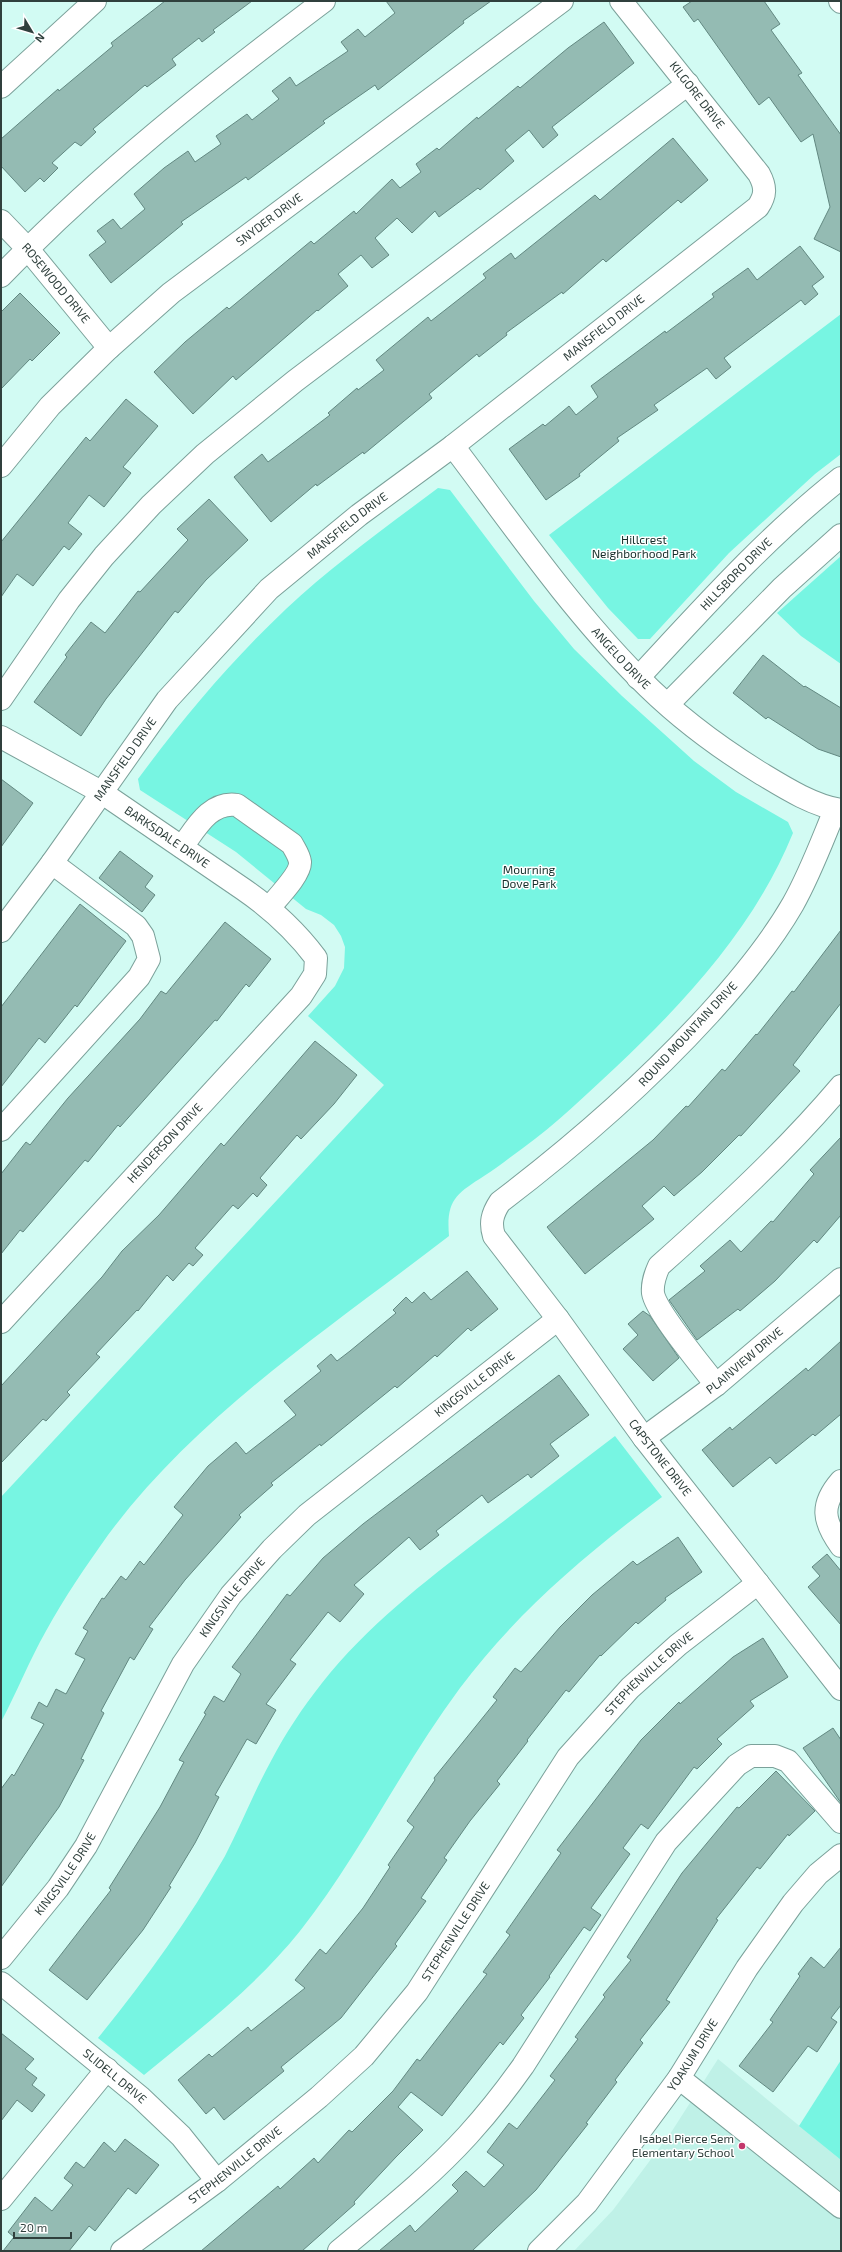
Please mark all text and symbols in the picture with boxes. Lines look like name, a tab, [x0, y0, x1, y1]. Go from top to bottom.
north arrow	[12, 12, 52, 52]
text: N	[33, 31, 48, 46]
street label: KILGORE DRIVE	[667, 58, 728, 131]
street label: SNYDER DRIVE	[233, 189, 305, 248]
street label: ROSEWOOD DRIVE	[20, 239, 94, 326]
street label: MANSFIELD DRIVE	[560, 291, 647, 363]
street label: MANSFIELD DRIVE	[304, 488, 390, 561]
park label: Hillcrest Neighborhood Park	[592, 532, 696, 560]
street label: HILLSBORO DRIVE	[697, 534, 775, 613]
street label: ANGELO DRIVE	[590, 624, 654, 692]
street label: MANSFIELD DRIVE	[90, 714, 159, 803]
street label: BARKSDALE DRIVE	[122, 802, 213, 870]
park label: Mourning Dove Park	[502, 862, 556, 890]
street label: ROUND MOUNTAIN DRIVE	[635, 978, 740, 1089]
street label: HENDERSON DRIVE	[124, 1099, 205, 1185]
street label: PLAINVIEW DRIVE	[703, 1323, 785, 1396]
street label: KINGSVILLE DRIVE	[431, 1348, 517, 1419]
street label: CAPSTONE DRIVE	[627, 1416, 695, 1499]
street label: KINGSVILLE DRIVE	[196, 1554, 268, 1639]
street label: STEPHENVILLE DRIVE	[601, 1628, 695, 1717]
street label: KINGSVILLE DRIVE	[31, 1830, 98, 1918]
street label: STEPHENVILLE DRIVE	[418, 1878, 492, 1983]
street label: YOAKUM DRIVE	[664, 2015, 720, 2093]
street label: SLIDELL DRIVE	[81, 2045, 150, 2106]
street label: STEPHENVILLE DRIVE	[185, 2123, 284, 2206]
place label: Isabel Pierce Sem Elementary School	[632, 2131, 734, 2159]
marker: Isabel Pierce Sem Elementary School	[737, 2141, 747, 2151]
scale bar	[14, 2214, 71, 2240]
text: 20 m	[20, 2220, 47, 2234]

